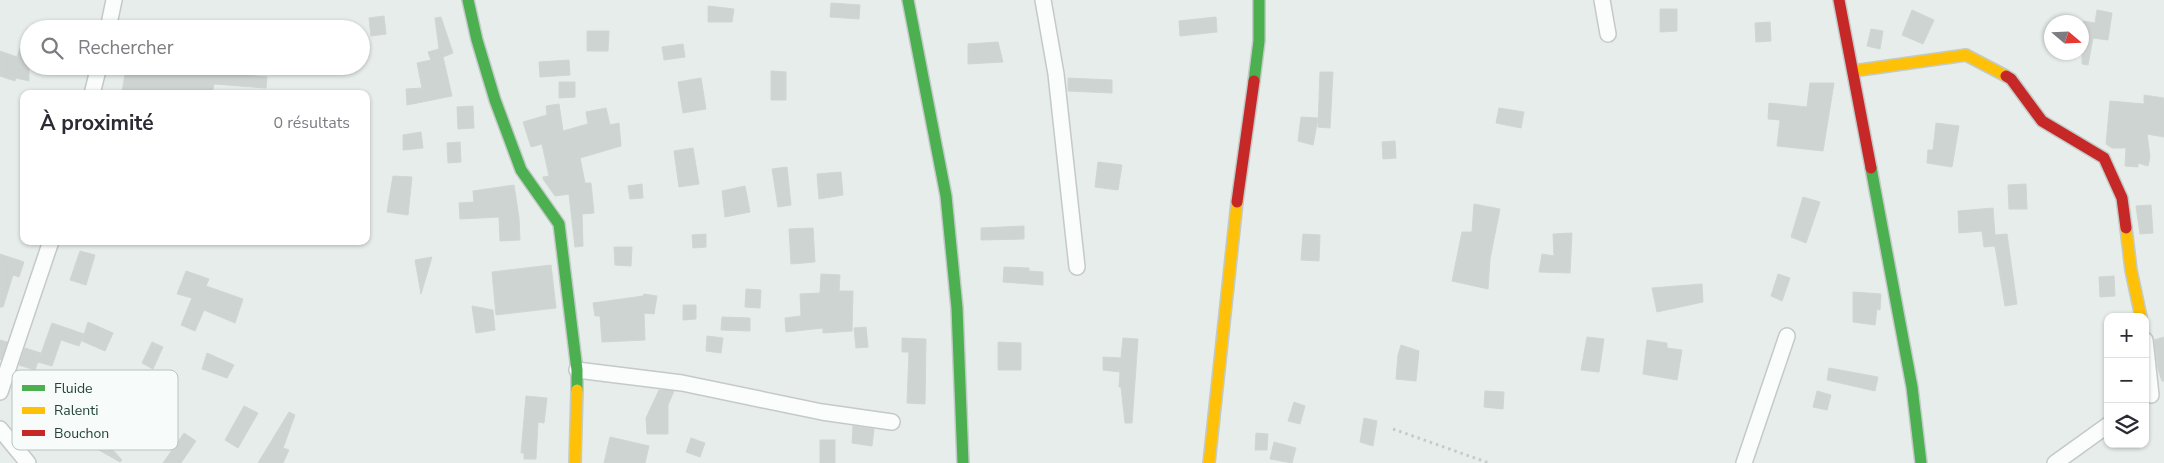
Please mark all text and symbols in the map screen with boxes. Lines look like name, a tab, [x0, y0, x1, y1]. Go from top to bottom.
north arrow	[2044, 15, 2089, 60]
search box	[20, 20, 370, 75]
icon: search	[38, 34, 66, 62]
text: Rechercher	[78, 35, 173, 61]
text: À proximité	[40, 109, 154, 137]
text: 0 résultats	[274, 112, 350, 134]
map controls	[2104, 313, 2149, 448]
button: +	[2104, 313, 2149, 358]
button: −	[2104, 358, 2149, 403]
legend	[12, 370, 178, 450]
text: Fluide	[54, 379, 93, 398]
text: Ralenti	[54, 401, 98, 420]
button: layers	[2104, 403, 2149, 448]
text: Bouchon	[54, 424, 109, 443]

